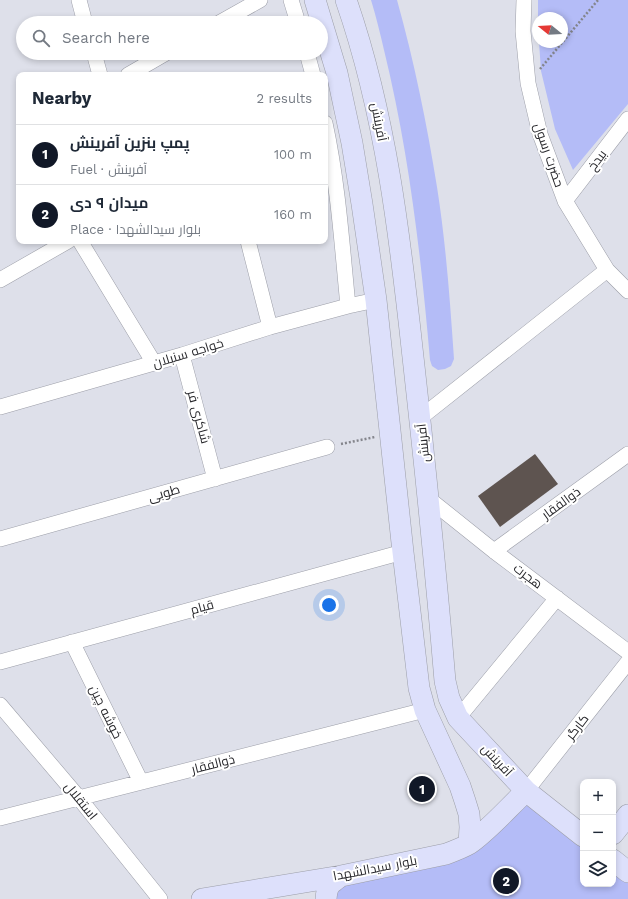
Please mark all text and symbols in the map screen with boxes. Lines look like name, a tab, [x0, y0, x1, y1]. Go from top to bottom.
north arrow	[532, 12, 568, 48]
search box	[16, 16, 328, 60]
icon: search	[30, 27, 52, 49]
text: Search here	[62, 29, 150, 47]
text: Nearby	[32, 88, 91, 108]
text: 2 results	[257, 91, 312, 106]
street label: آفرینش	[368, 102, 390, 143]
street label: حضرت رسول	[530, 121, 567, 189]
text: پمپ بنزین آفرینش	[70, 134, 190, 152]
text: 1	[42, 147, 48, 162]
text: 100 m	[274, 147, 312, 162]
street label: بیدخ	[584, 147, 610, 174]
text: Fuel · آفرینش	[70, 162, 147, 177]
text: میدان ۹ دی	[70, 194, 148, 212]
text: 2	[41, 207, 49, 222]
text: 160 m	[274, 207, 312, 222]
text: Place · بلوار سیدالشهدا	[70, 222, 201, 237]
street label: خواجه سنبلان	[151, 335, 225, 371]
street label: شاکری فر	[184, 388, 213, 445]
street label: آفرینش	[413, 422, 432, 463]
street label: طوبی	[146, 481, 182, 505]
street label: ذوالفقار	[538, 484, 583, 523]
street label: هجرت	[511, 560, 545, 592]
your location	[319, 595, 339, 615]
street label: قیام	[189, 597, 216, 619]
street label: خوشه چین	[85, 683, 125, 742]
street label: کارگر	[562, 711, 592, 743]
street label: آفرینش	[478, 741, 516, 780]
street label: ذوالفقار	[189, 751, 236, 777]
pin: 1	[409, 774, 435, 804]
street label: استقلال	[61, 779, 101, 823]
map controls	[580, 779, 616, 887]
button: +	[580, 779, 616, 815]
button: −	[580, 815, 616, 851]
button: layers	[580, 851, 616, 887]
street label: بلوار سیدالشهدا	[332, 853, 418, 883]
pin: 2	[493, 866, 519, 896]

